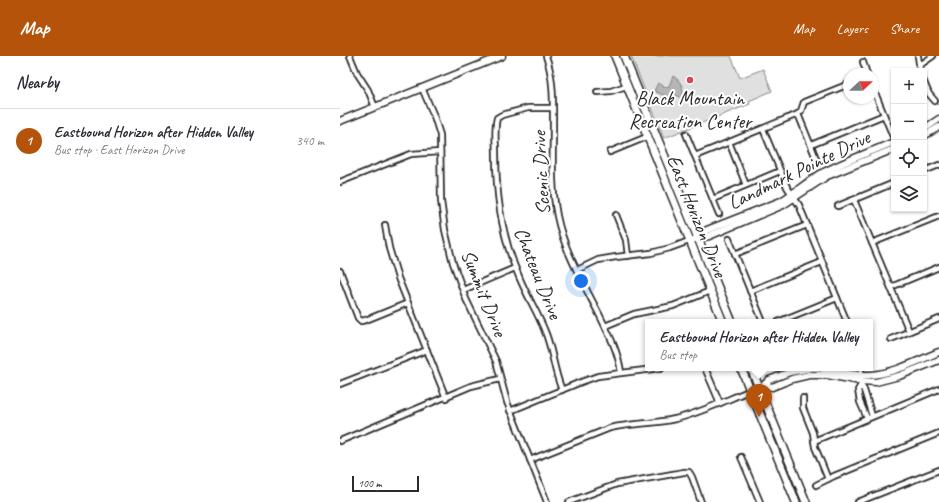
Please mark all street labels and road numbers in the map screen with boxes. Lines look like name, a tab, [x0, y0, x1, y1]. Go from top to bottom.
street label: Landmark Pointe Drive	[724, 124, 875, 215]
street label: Scenic Drive	[526, 129, 556, 215]
street label: East Horizon Drive	[661, 151, 733, 282]
street label: Chateau Drive	[508, 224, 568, 324]
street label: Summit Drive	[455, 246, 513, 341]

